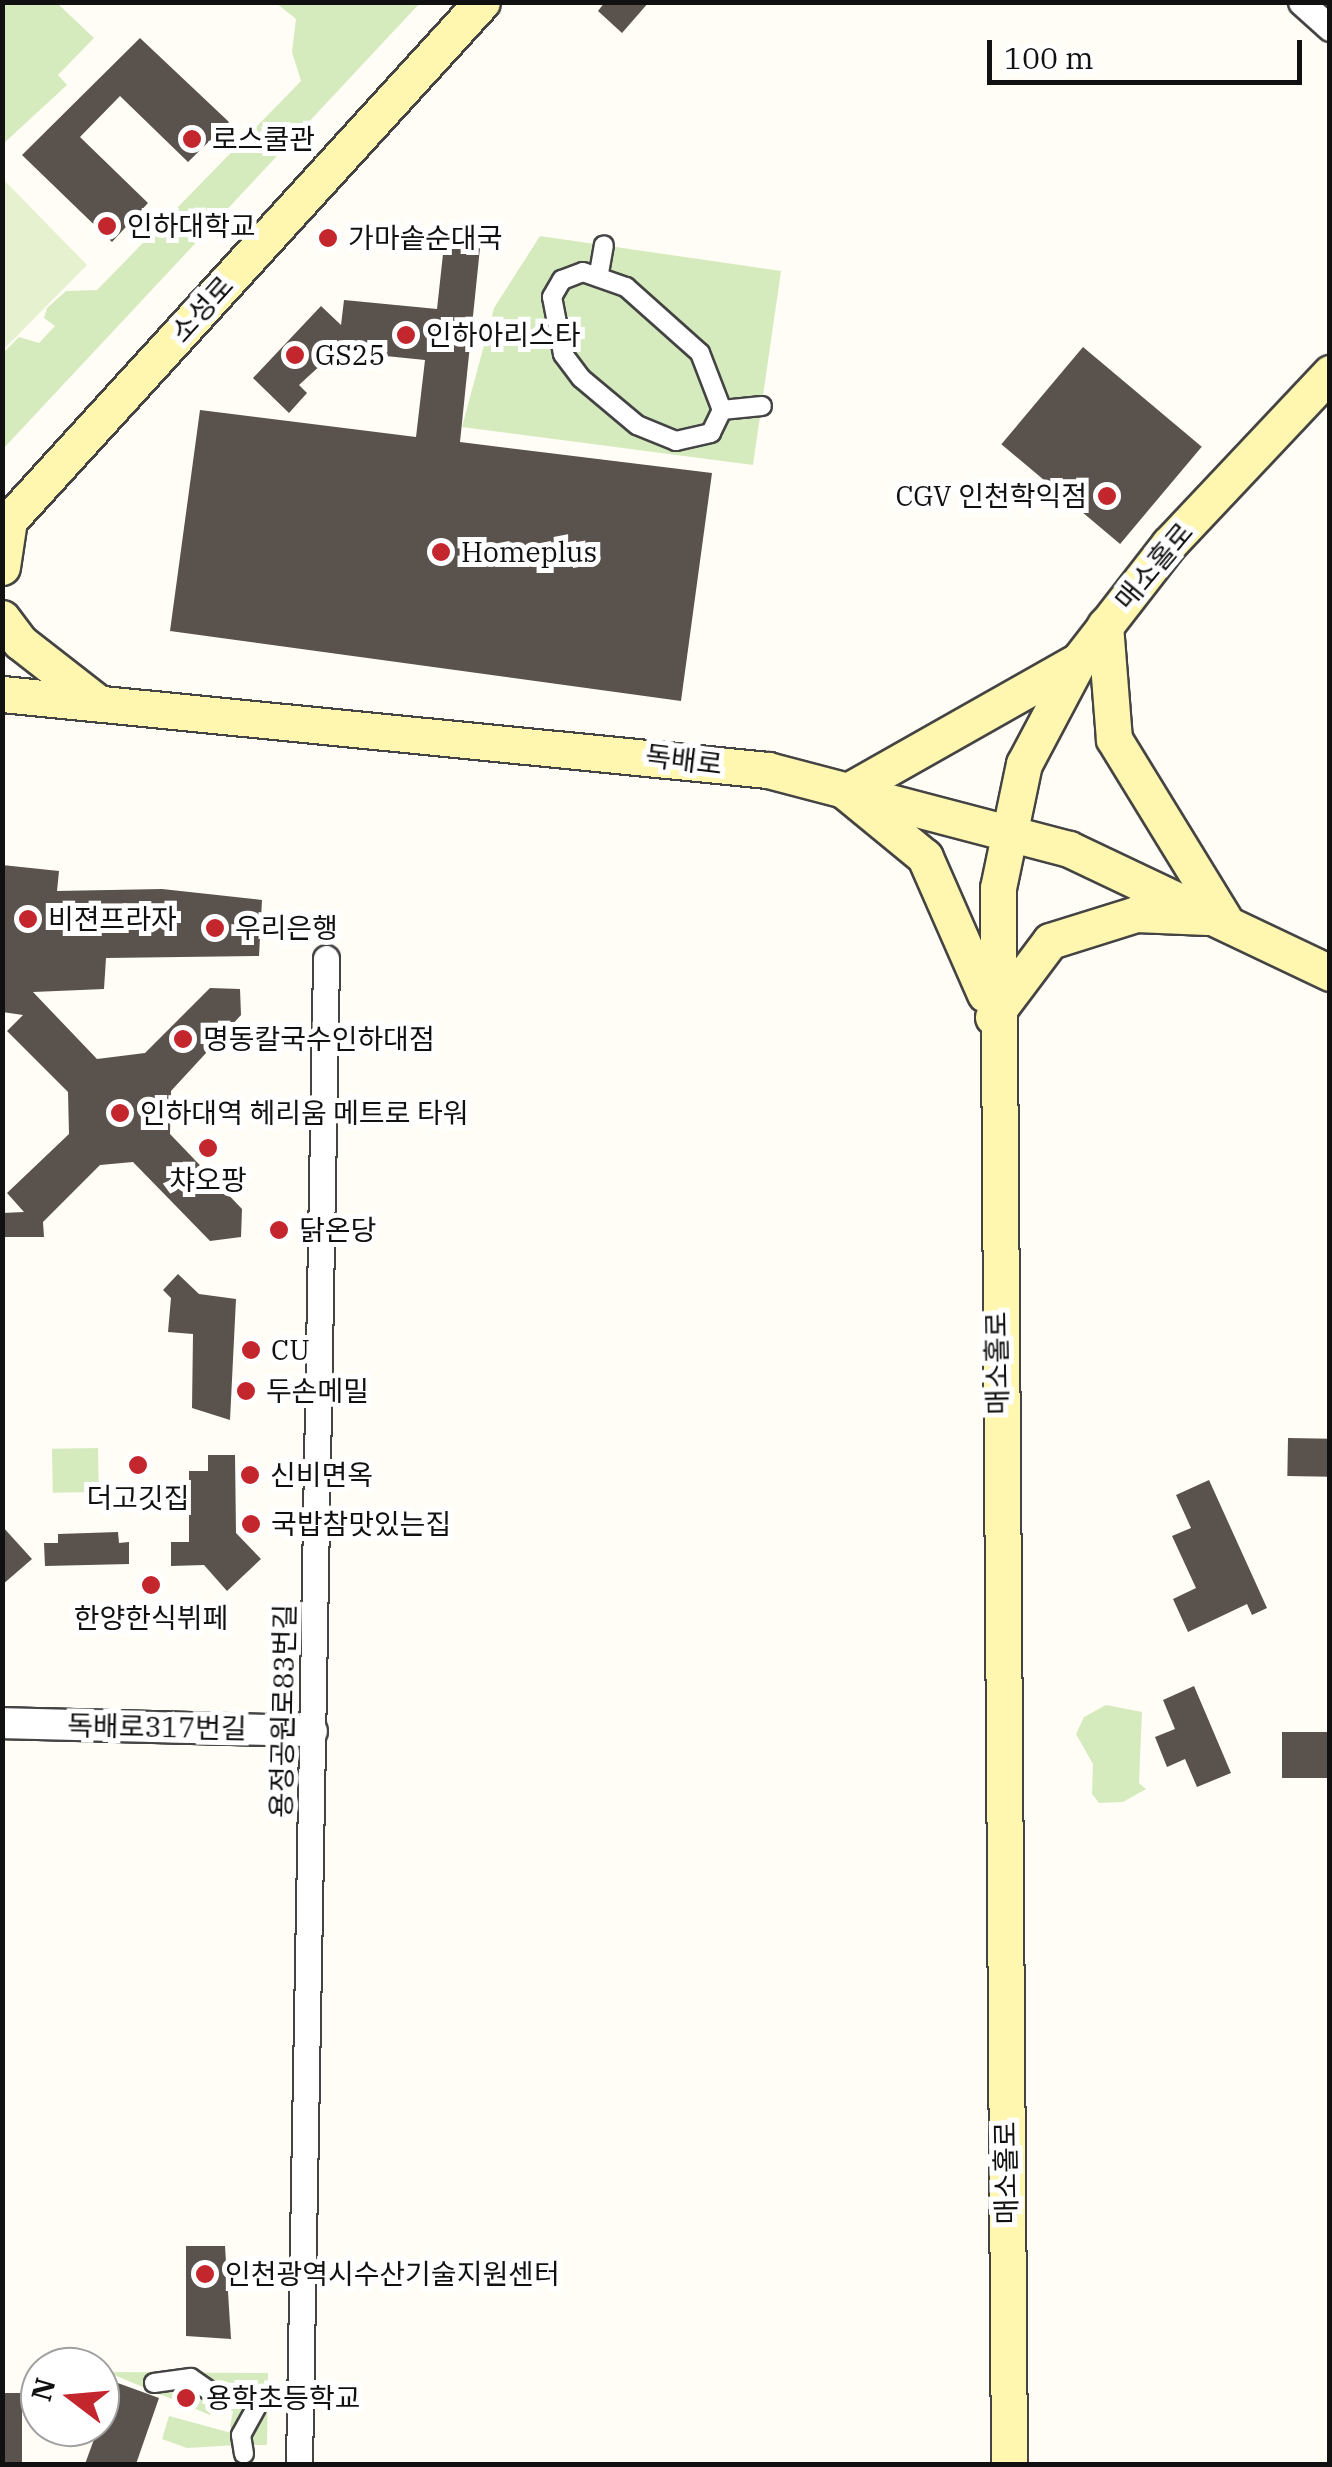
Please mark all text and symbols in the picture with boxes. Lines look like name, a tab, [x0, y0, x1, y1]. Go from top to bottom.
scale bar	[992, 20, 1307, 82]
text: 100 m	[1004, 38, 1094, 77]
place label: 로스쿨관	[212, 122, 315, 156]
marker: 로스쿨관	[181, 128, 203, 150]
place label: 인하대학교	[127, 209, 256, 243]
marker: 인하대학교	[96, 215, 118, 237]
place label: 가마솥순대국	[348, 221, 503, 255]
marker: 가마솥순대국	[317, 227, 339, 249]
street label: 소성로	[164, 269, 240, 349]
place label: 인하아리스타	[426, 318, 581, 352]
marker: 인하아리스타	[395, 324, 417, 346]
place label: GS25	[315, 338, 385, 372]
marker: GS25	[284, 344, 306, 366]
place label: CGV 인천학익점	[896, 479, 1087, 513]
marker: CGV 인천학익점	[1096, 485, 1118, 507]
street label: 매소홀로	[1108, 516, 1200, 616]
place label: Homeplus	[461, 535, 597, 569]
marker: Homeplus	[430, 541, 452, 563]
street label: 독배로	[644, 739, 724, 781]
place label: 비젼프라자	[48, 902, 177, 936]
marker: 비젼프라자	[17, 908, 39, 930]
place label: 우리은행	[235, 911, 338, 945]
marker: 우리은행	[204, 917, 226, 939]
place label: 명동칼국수인하대점	[203, 1022, 435, 1056]
marker: 명동칼국수인하대점	[172, 1028, 194, 1050]
place label: 인하대역 헤리움 메트로 타워	[140, 1096, 469, 1130]
marker: 인하대역 헤리움 메트로 타워	[109, 1102, 131, 1124]
marker: 챠오팡	[197, 1137, 219, 1159]
place label: 챠오팡	[169, 1163, 247, 1197]
place label: 닭온당	[299, 1213, 376, 1247]
marker: 닭온당	[268, 1219, 290, 1241]
street label: 매소홀로	[979, 1311, 1015, 1415]
place label: CU	[271, 1333, 310, 1367]
marker: CU	[240, 1339, 262, 1361]
place label: 두손메밀	[266, 1374, 369, 1408]
marker: 두손메밀	[235, 1380, 257, 1402]
marker: 더고깃집	[127, 1454, 149, 1476]
place label: 신비면옥	[270, 1458, 373, 1492]
marker: 신비면옥	[239, 1464, 261, 1486]
place label: 더고깃집	[86, 1481, 190, 1515]
place label: 국밥참맛있는집	[271, 1507, 451, 1541]
marker: 국밥참맛있는집	[240, 1513, 262, 1535]
marker: 한양한식뷔페	[140, 1574, 162, 1596]
place label: 한양한식뷔페	[74, 1601, 228, 1635]
street label: 용정공원로83번길	[264, 1604, 302, 1818]
street label: 독배로317번길	[67, 1709, 247, 1745]
street label: 매소홀로	[988, 2121, 1024, 2225]
place label: 인천광역시수산기술지원센터	[225, 2257, 560, 2291]
marker: 인천광역시수산기술지원센터	[194, 2263, 216, 2285]
north arrow	[20, 2347, 120, 2447]
text: N	[22, 2373, 63, 2405]
place label: 용학초등학교	[206, 2381, 361, 2415]
marker: 용학초등학교	[175, 2387, 197, 2409]

